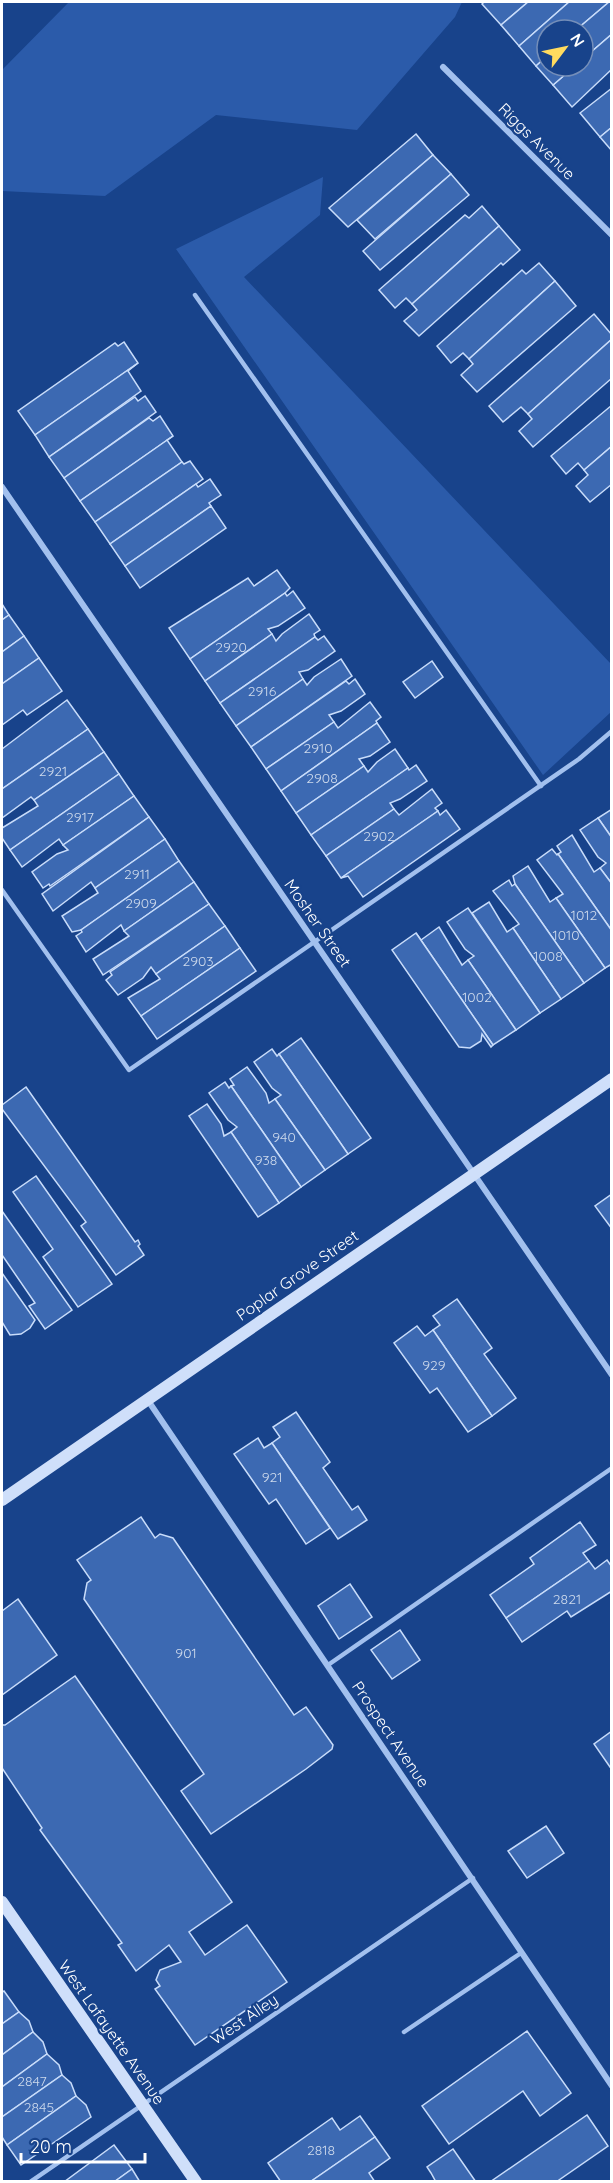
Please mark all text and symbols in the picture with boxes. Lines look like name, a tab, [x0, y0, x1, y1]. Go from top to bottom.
north arrow	[535, 18, 595, 78]
text: N	[566, 30, 589, 50]
street label: Riggs Avenue	[494, 98, 580, 184]
house number: 2920	[215, 638, 247, 656]
house number: 2916	[248, 682, 277, 700]
house number: 2910	[303, 739, 333, 757]
house number: 2921	[39, 762, 67, 780]
house number: 2908	[306, 769, 338, 787]
house number: 2917	[66, 808, 94, 826]
house number: 2902	[363, 827, 395, 845]
house number: 2911	[124, 865, 150, 883]
street label: Mosher Street	[280, 875, 356, 971]
house number: 2909	[125, 894, 157, 912]
house number: 1012	[571, 906, 597, 924]
house number: 1010	[552, 926, 580, 944]
house number: 1008	[533, 947, 563, 965]
house number: 2903	[182, 952, 214, 970]
house number: 1002	[462, 988, 492, 1006]
house number: 940	[272, 1128, 296, 1146]
house number: 938	[255, 1151, 277, 1169]
street label: Poplar Grove Street	[232, 1225, 362, 1325]
house number: 929	[422, 1356, 446, 1374]
house number: 921	[262, 1468, 282, 1486]
house number: 2821	[553, 1590, 581, 1608]
house number: 901	[175, 1644, 197, 1662]
street label: Prospect Avenue	[348, 1677, 434, 1791]
street label: West Lafayette Avenue	[54, 1956, 170, 2108]
street label: West Alley	[206, 1989, 282, 2049]
house number: 2847	[17, 2072, 47, 2090]
house number: 2845	[24, 2098, 54, 2116]
scale bar	[21, 2126, 146, 2164]
text: 20 m	[30, 2135, 72, 2158]
house number: 2818	[307, 2141, 335, 2159]

